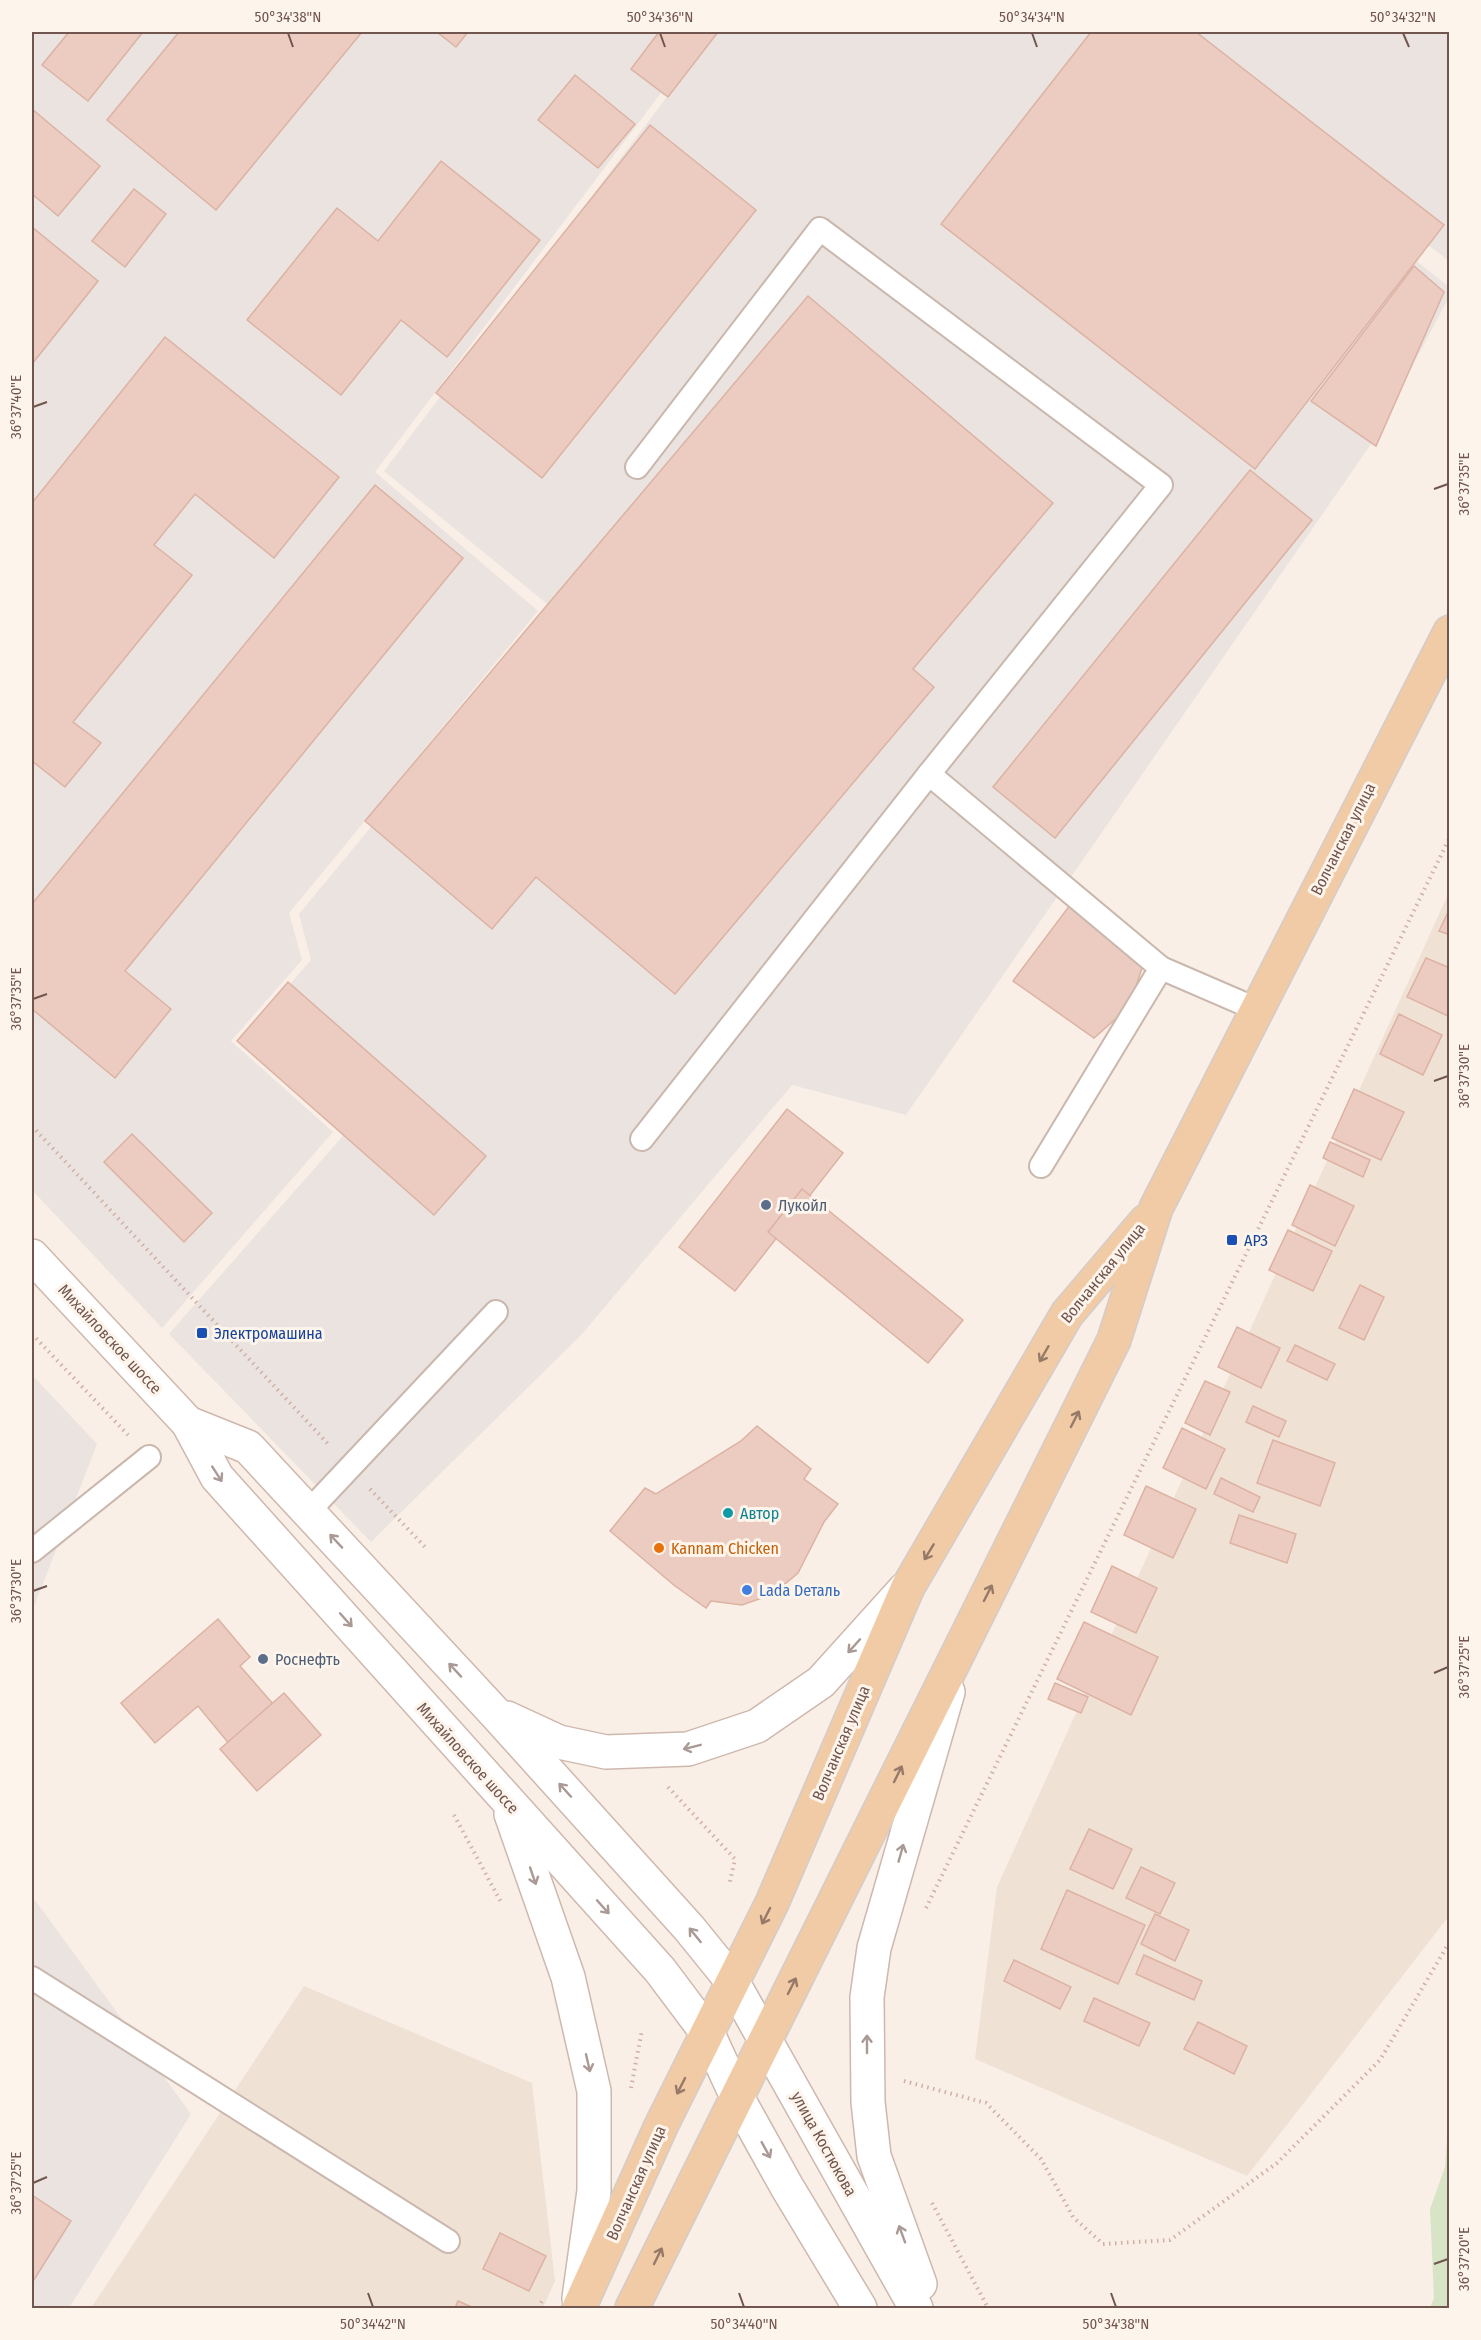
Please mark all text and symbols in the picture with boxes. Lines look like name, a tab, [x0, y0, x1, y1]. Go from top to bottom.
text: 50°34'38"N	[255, 8, 321, 26]
text: 50°34'36"N	[627, 8, 693, 26]
text: 50°34'34"N	[999, 8, 1065, 26]
text: 50°34'32"N	[1370, 8, 1436, 26]
text: 36°37'40"E	[7, 375, 25, 439]
text: 36°37'35"E	[1455, 453, 1473, 515]
street label: Волчанская улица	[1307, 780, 1380, 898]
text: 36°37'35"E	[7, 968, 25, 1030]
text: 36°37'30"E	[1455, 1044, 1473, 1108]
place label: Лукойл	[778, 1196, 827, 1215]
marker: Лукойл	[759, 1198, 773, 1212]
street label: Волчанская улица	[1057, 1219, 1149, 1327]
place label: АРЗ	[1244, 1231, 1268, 1250]
marker: АРЗ	[1225, 1233, 1239, 1247]
street label: Михайловское шоссе	[54, 1280, 166, 1398]
place label: Электромашина	[214, 1324, 323, 1343]
marker: Электромашина	[195, 1326, 209, 1340]
one-way arrow	[1038, 1345, 1050, 1362]
one-way arrow	[1070, 1410, 1081, 1428]
one-way arrow	[211, 1465, 223, 1482]
place label: Автор	[740, 1504, 779, 1523]
marker: Автор	[721, 1506, 735, 1520]
one-way arrow	[329, 1534, 343, 1549]
place label: Kannam Chicken	[671, 1539, 779, 1558]
marker: Kannam Chicken	[652, 1541, 666, 1555]
one-way arrow	[922, 1543, 934, 1560]
text: 36°37'30"E	[7, 1559, 25, 1623]
place label: Lada Dеталь	[759, 1581, 840, 1600]
marker: Lada Dеталь	[740, 1583, 754, 1597]
one-way arrow	[982, 1584, 994, 1602]
one-way arrow	[339, 1612, 353, 1627]
text: 36°37'25"E	[1455, 1636, 1473, 1698]
one-way arrow	[847, 1638, 861, 1653]
place label: Роснефть	[275, 1650, 340, 1669]
marker: Роснефть	[256, 1652, 270, 1666]
one-way arrow	[448, 1663, 463, 1678]
street label: Волчанская улица	[808, 1682, 874, 1803]
street label: Михайловское шоссе	[413, 1699, 523, 1818]
one-way arrow	[683, 1741, 702, 1753]
one-way arrow	[892, 1765, 904, 1783]
one-way arrow	[558, 1783, 572, 1798]
one-way arrow	[896, 1844, 907, 1863]
one-way arrow	[528, 1867, 539, 1885]
one-way arrow	[595, 1899, 609, 1914]
one-way arrow	[760, 1906, 771, 1924]
one-way arrow	[689, 1928, 702, 1944]
one-way arrow	[786, 1977, 798, 1995]
one-way arrow	[861, 2034, 873, 2054]
one-way arrow	[582, 2054, 594, 2073]
one-way arrow	[675, 2077, 687, 2095]
street label: улица Костюкова	[787, 2088, 861, 2200]
street label: Волчанская улица	[602, 2123, 670, 2243]
one-way arrow	[760, 2141, 772, 2158]
text: 36°37'25"E	[7, 2152, 25, 2214]
one-way arrow	[896, 2225, 907, 2243]
text: 36°37'20"E	[1455, 2227, 1473, 2291]
one-way arrow	[652, 2247, 664, 2265]
text: 50°34'42"N	[340, 2315, 406, 2333]
text: 50°34'40"N	[710, 2315, 778, 2333]
text: 50°34'38"N	[1083, 2315, 1149, 2333]

